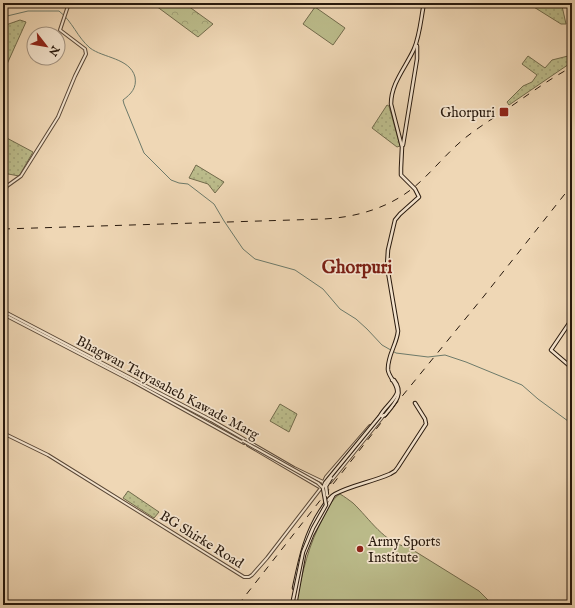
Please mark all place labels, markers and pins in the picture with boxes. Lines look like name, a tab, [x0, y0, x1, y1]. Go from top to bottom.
place label: Ghorpuri	[440, 104, 495, 122]
marker: Ghorpuri	[498, 106, 510, 118]
place label: Army Sports Institute	[367, 533, 440, 567]
marker: Army Sports Institute	[355, 544, 365, 554]

